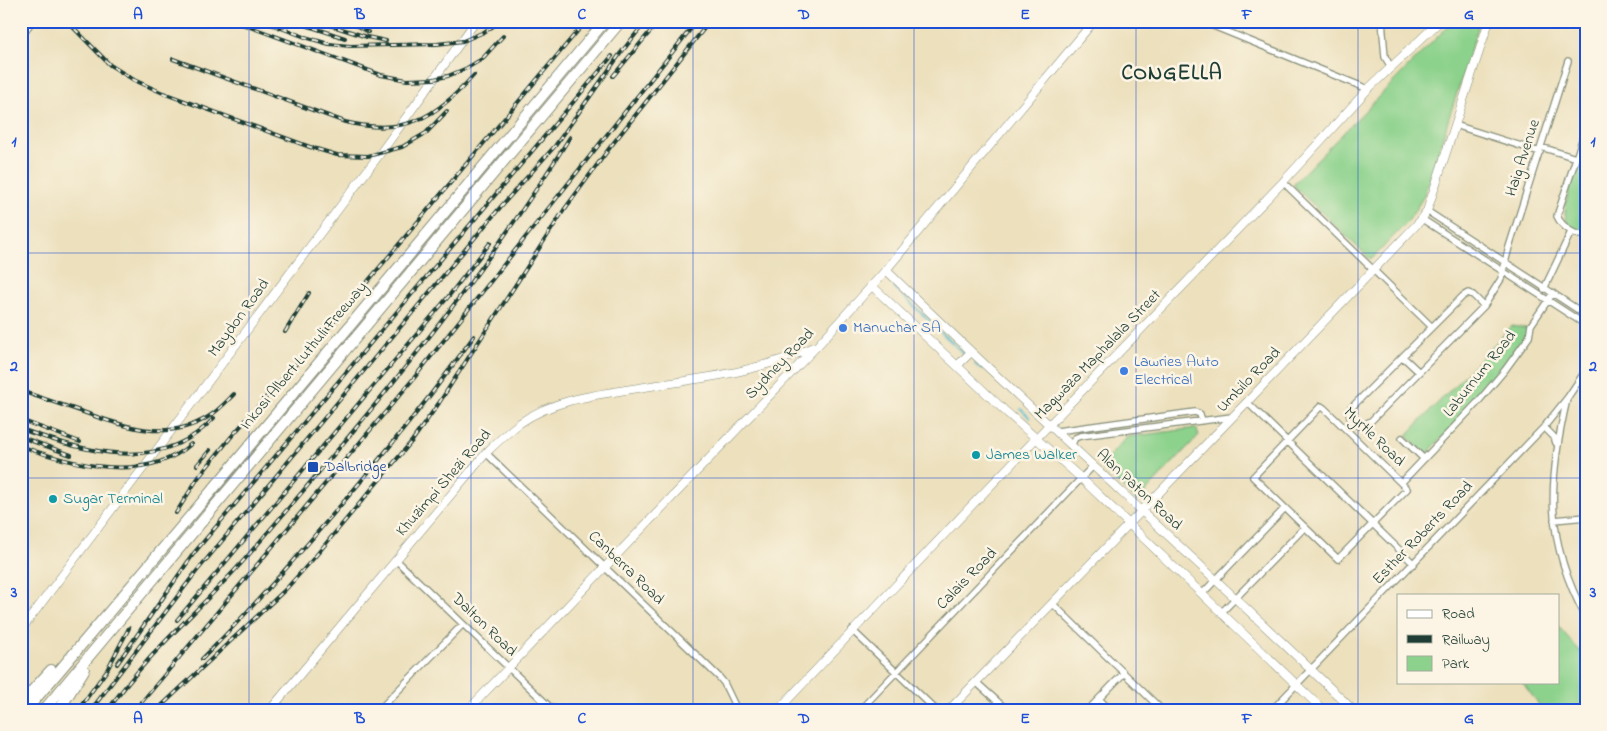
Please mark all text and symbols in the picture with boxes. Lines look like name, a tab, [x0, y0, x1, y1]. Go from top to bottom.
text: A	[133, 3, 143, 27]
text: B	[354, 3, 366, 27]
text: C	[578, 3, 587, 27]
text: D	[797, 3, 810, 27]
text: E	[1020, 3, 1030, 27]
text: F	[1241, 3, 1253, 27]
text: G	[1464, 3, 1474, 27]
district label: CONGELLA	[1121, 59, 1223, 89]
street label: Haig Avenue	[1499, 116, 1547, 200]
text: 1	[11, 130, 17, 154]
text: 1	[1590, 130, 1596, 154]
street label: Maydon Road	[202, 274, 276, 362]
street label: Inkosi Albert Luthuli Freeway	[235, 276, 374, 436]
street label: Magwaza Maphalala Street	[1029, 284, 1167, 426]
place label: Manuchar SA	[853, 316, 941, 340]
marker: Manuchar SA	[837, 322, 849, 334]
street label: Sydney Road	[740, 323, 820, 405]
street label: Laburnum Road	[1438, 326, 1522, 422]
street label: Umbilo Road	[1211, 342, 1287, 418]
place label: Lawries Auto Electrical	[1134, 350, 1219, 392]
text: 2	[9, 355, 18, 379]
text: 2	[1588, 355, 1597, 379]
marker: Lawries Auto Electrical	[1118, 365, 1130, 377]
street label: Myrtle Road	[1338, 401, 1410, 473]
street label: Khuzimpi Shezi Road	[391, 424, 497, 542]
place label: James Walker	[986, 443, 1077, 467]
street label: Alan Paton Road	[1090, 444, 1188, 536]
marker: James Walker	[970, 449, 982, 461]
place label: Dalbridge	[323, 455, 388, 479]
marker: Dalbridge	[306, 460, 320, 474]
street label: Esther Roberts Road	[1367, 476, 1479, 590]
place label: Sugar Terminal	[63, 487, 163, 511]
marker: Sugar Terminal	[47, 493, 59, 505]
street label: Canberra Road	[582, 525, 670, 611]
street label: Calais Road	[931, 542, 1003, 616]
text: 3	[10, 581, 18, 605]
text: 3	[1589, 581, 1597, 605]
street label: Dalton Road	[445, 587, 522, 663]
legend	[1397, 594, 1560, 684]
text: Road	[1442, 603, 1475, 625]
text: Railway	[1442, 629, 1490, 652]
text: Park	[1442, 653, 1470, 675]
text: A	[133, 707, 143, 731]
text: B	[354, 707, 366, 731]
text: C	[578, 707, 587, 731]
text: D	[797, 707, 810, 731]
text: E	[1020, 707, 1030, 731]
text: F	[1241, 707, 1253, 731]
text: G	[1464, 707, 1474, 731]

